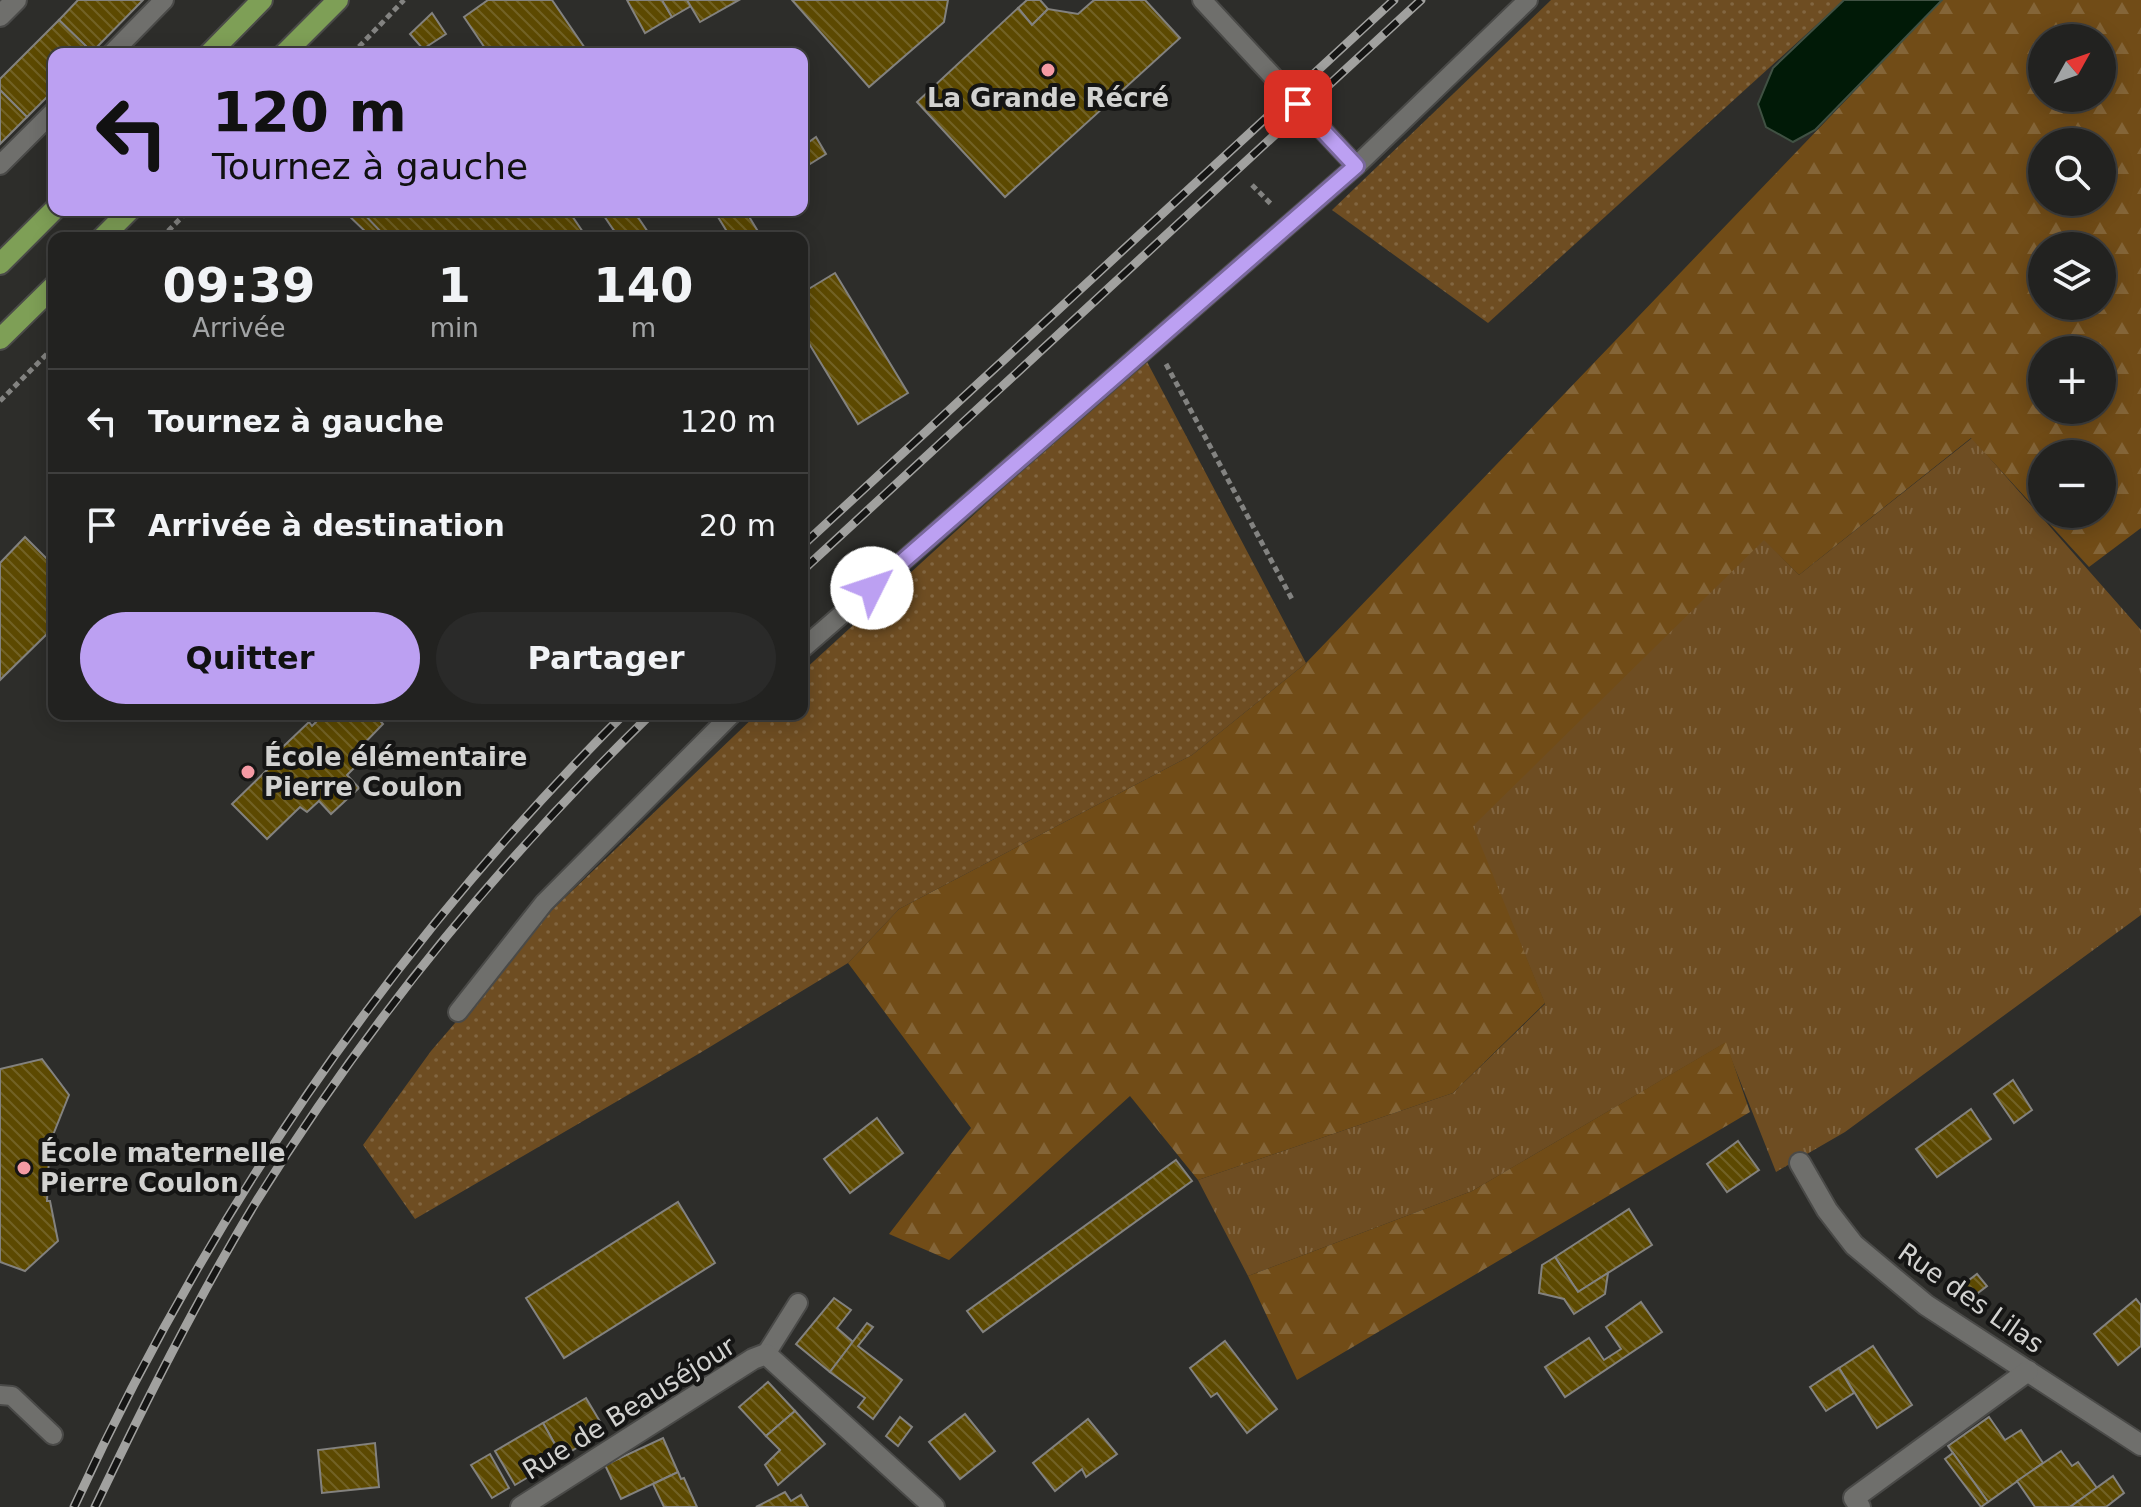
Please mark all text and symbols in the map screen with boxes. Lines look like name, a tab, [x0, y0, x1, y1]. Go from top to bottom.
north arrow	[2028, 24, 2116, 112]
map controls	[2028, 24, 2116, 528]
marker: La Grande Récré	[1039, 61, 1057, 79]
pin	[1264, 70, 1332, 138]
text: 120 m	[212, 79, 407, 144]
icon: left	[80, 80, 184, 184]
icon: arrive	[1276, 82, 1320, 126]
place label: La Grande Récré	[927, 83, 1169, 113]
button: search	[2028, 128, 2116, 216]
text: Tournez à gauche	[212, 146, 528, 187]
button: layers	[2028, 232, 2116, 320]
text: 09:39	[162, 257, 315, 313]
text: 1	[438, 257, 471, 313]
text: 140	[593, 257, 693, 313]
text: Arrivée	[192, 313, 286, 343]
text: min	[430, 313, 479, 343]
text: m	[631, 313, 656, 343]
button: +	[2028, 336, 2116, 424]
icon: left	[80, 399, 124, 443]
text: Tournez à gauche	[148, 404, 444, 439]
text: 120 m	[680, 404, 776, 439]
button: −	[2028, 440, 2116, 528]
icon: arrive	[80, 503, 124, 547]
text: Arrivée à destination	[148, 508, 505, 543]
text: 20 m	[699, 508, 776, 543]
position arrow	[830, 546, 914, 630]
button: Quitter	[80, 612, 420, 704]
button: Partager	[436, 612, 776, 704]
place label: École élémentaire Pierre Coulon	[264, 741, 527, 802]
marker: École élémentaire Pierre Coulon	[239, 763, 257, 781]
place label: École maternelle Pierre Coulon	[40, 1137, 286, 1198]
marker: École maternelle Pierre Coulon	[15, 1159, 33, 1177]
street label: Rue des Lilas	[1893, 1237, 2049, 1359]
street label: Rue de Beauséjour	[517, 1330, 741, 1486]

